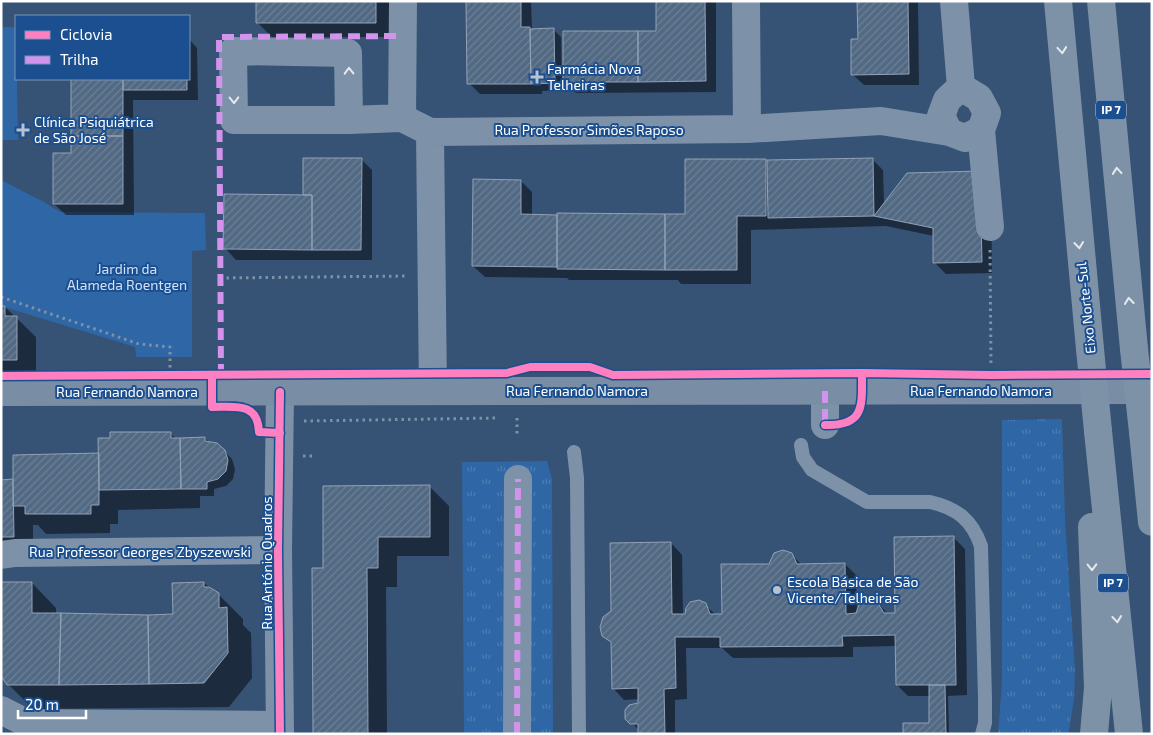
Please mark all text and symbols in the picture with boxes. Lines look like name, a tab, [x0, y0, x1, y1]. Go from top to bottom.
legend	[15, 15, 190, 80]
text: Ciclovia	[60, 25, 112, 43]
one-way arrow	[1056, 46, 1067, 54]
text: Trilha	[60, 50, 98, 68]
place label: Farmácia Nova Telheiras	[547, 60, 641, 93]
one-way arrow	[343, 67, 354, 75]
marker: Farmácia Nova Telheiras	[531, 71, 543, 83]
one-way arrow	[229, 96, 239, 104]
road number: IP 7	[1096, 100, 1126, 120]
place label: Clínica Psiquiátrica de São José	[34, 113, 154, 146]
street label: Rua Professor Simões Raposo	[494, 121, 684, 138]
marker: Clínica Psiquiátrica de São José	[16, 123, 30, 137]
one-way arrow	[1111, 167, 1122, 175]
one-way arrow	[1074, 242, 1085, 250]
park label: Jardim da Alameda Roentgen	[67, 260, 187, 293]
street label: Eixo Norte-Sul	[1072, 261, 1099, 355]
one-way arrow	[1124, 297, 1135, 305]
street label: Rua Fernando Namora	[506, 382, 648, 399]
street label: Rua Fernando Namora	[910, 382, 1052, 399]
street label: Rua Fernando Namora	[56, 383, 198, 400]
street label: Rua António Quadros	[258, 496, 275, 630]
street label: Rua Professor Georges Zbyszewski	[29, 543, 251, 560]
one-way arrow	[1087, 564, 1097, 571]
place label: Escola Básica de São Vicente/Telheiras	[787, 573, 918, 606]
road number: IP 7	[1098, 574, 1128, 592]
marker: Escola Básica de São Vicente/Telheiras	[771, 584, 783, 596]
one-way arrow	[1111, 615, 1122, 623]
scale bar	[18, 688, 85, 720]
text: 20 m	[25, 695, 59, 713]

